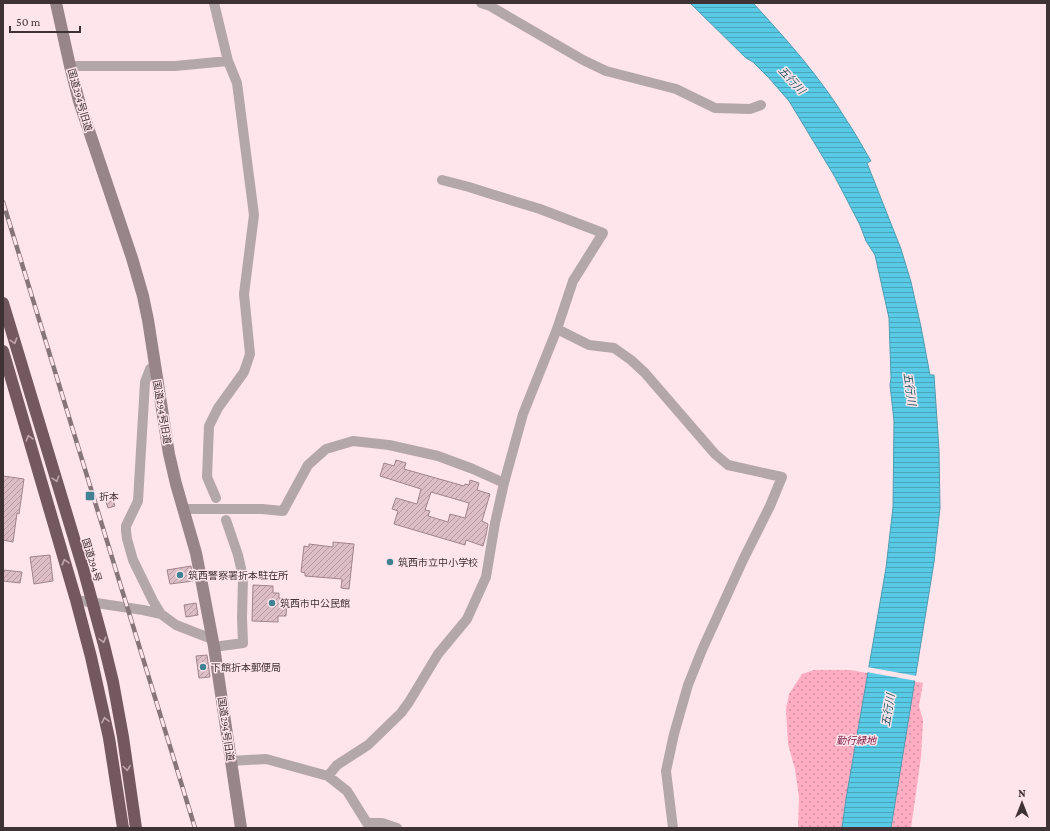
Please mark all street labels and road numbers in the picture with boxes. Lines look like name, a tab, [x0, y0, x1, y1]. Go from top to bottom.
street label: 国道294号旧道	[66, 67, 94, 133]
street label: 国道294号旧道	[151, 379, 173, 445]
street label: 国道294号	[80, 537, 104, 583]
street label: 国道294号旧道	[216, 696, 236, 762]

